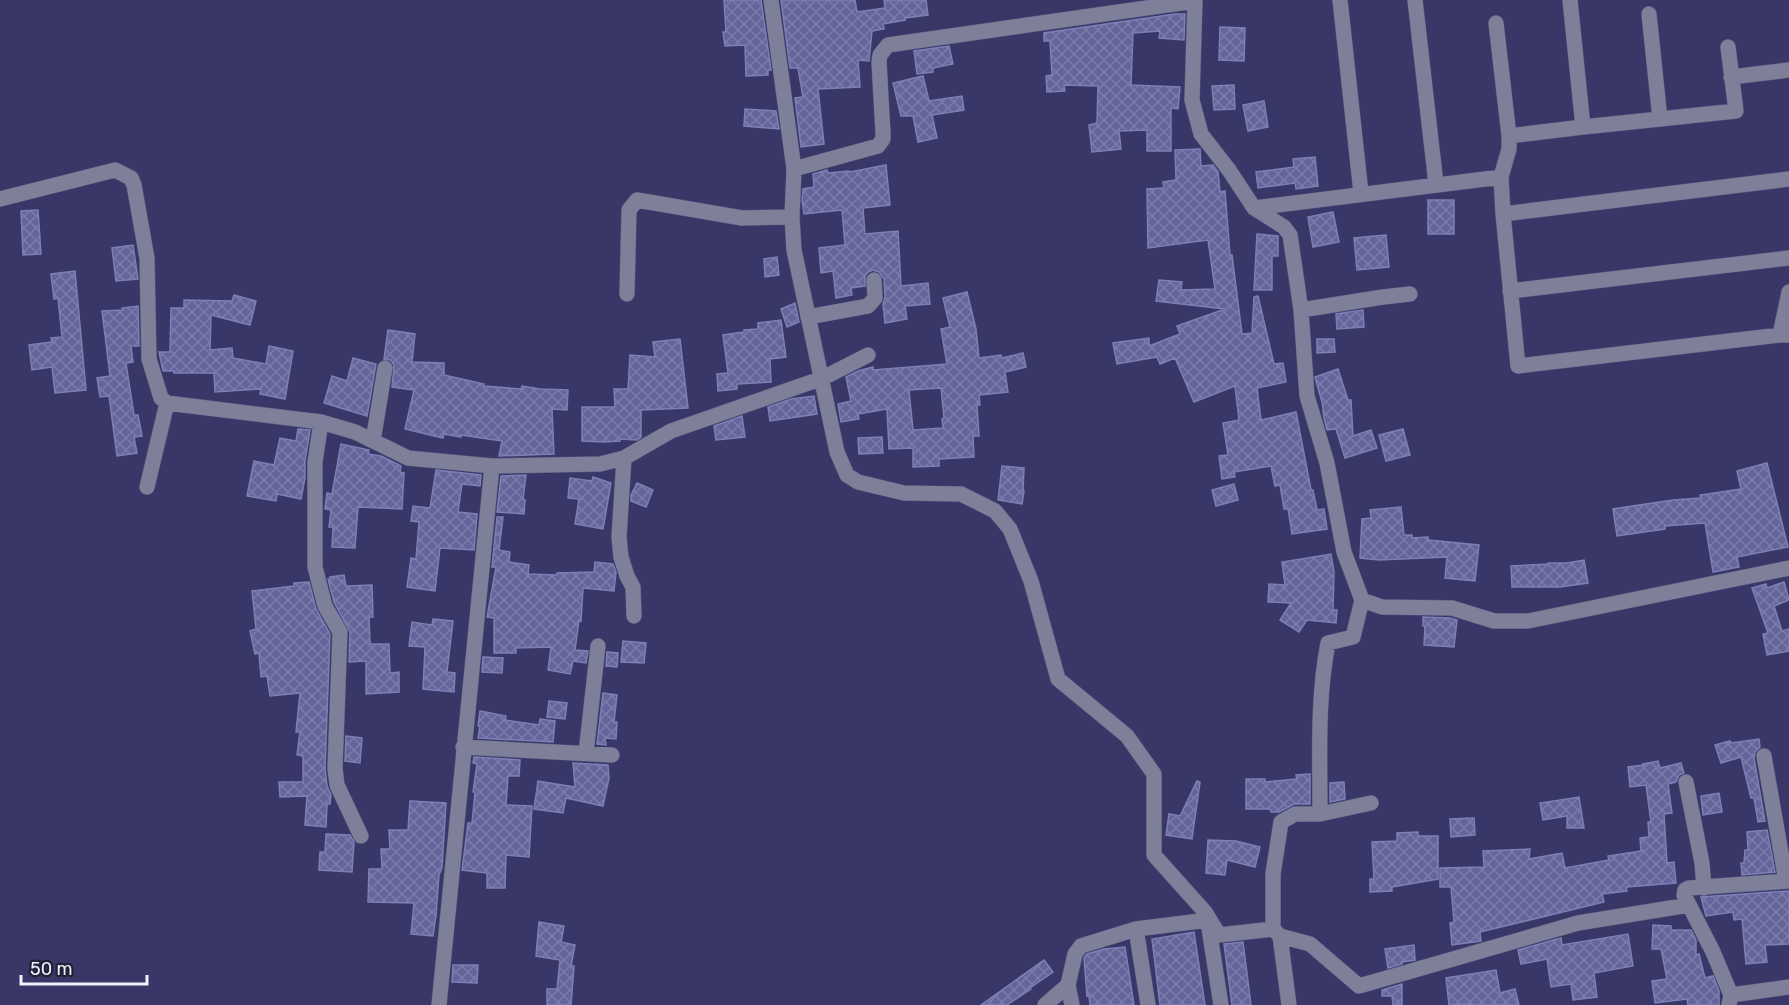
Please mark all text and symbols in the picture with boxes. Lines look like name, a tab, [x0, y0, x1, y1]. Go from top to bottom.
scale bar	[21, 948, 147, 986]
text: 50 m	[30, 958, 73, 980]

